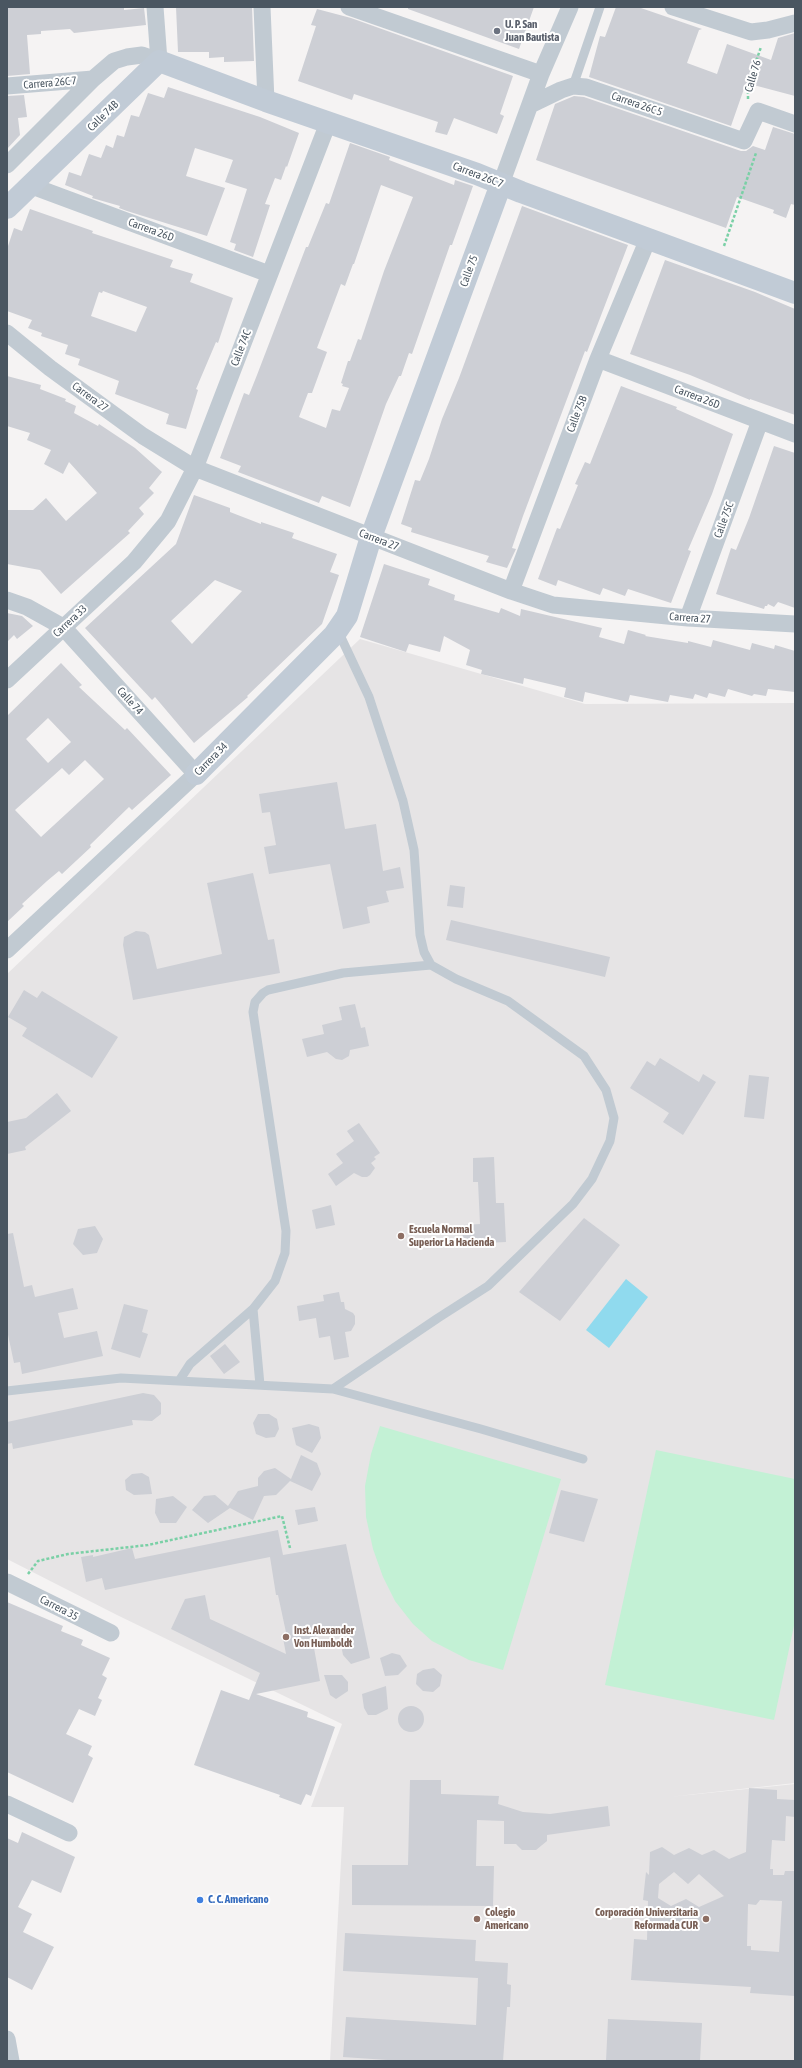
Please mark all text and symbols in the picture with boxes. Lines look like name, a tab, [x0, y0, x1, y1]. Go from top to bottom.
place label: U. P. San Juan Bautista	[505, 18, 559, 44]
marker: U. P. San Juan Bautista	[492, 26, 502, 36]
street label: Calle 76	[742, 58, 764, 94]
street label: Carrera 26C 7	[23, 74, 77, 92]
street label: Carrera 26C 5	[610, 89, 664, 119]
street label: Calle 74B	[85, 98, 121, 134]
street label: Carrera 26C 7	[451, 159, 505, 191]
street label: Carrera 26D	[126, 216, 176, 244]
street label: Calle 75	[457, 253, 481, 289]
street label: Calle 74C	[228, 328, 254, 368]
street label: Carrera 27	[69, 379, 111, 415]
street label: Carrera 26D	[672, 382, 722, 412]
street label: Calle 75B	[564, 394, 590, 434]
street label: Calle 75C	[711, 500, 737, 540]
street label: Carrera 27	[357, 526, 401, 554]
street label: Carrera 33	[50, 602, 90, 640]
street label: Carrera 27	[669, 610, 711, 626]
street label: Calle 74	[114, 684, 146, 718]
street label: Carrera 34	[192, 740, 230, 778]
place label: Escuela Normal Superior La Hacienda	[409, 1223, 494, 1249]
marker: Escuela Normal Superior La Hacienda	[396, 1231, 406, 1241]
street label: Carrera 35	[37, 1593, 81, 1623]
place label: Inst. Alexander Von Humboldt	[294, 1624, 354, 1650]
marker: Inst. Alexander Von Humboldt	[281, 1632, 291, 1642]
place label: C. C. Americano	[208, 1893, 269, 1907]
marker: C. C. Americano	[195, 1895, 205, 1905]
place label: Colegio Americano	[485, 1906, 529, 1932]
place label: Corporación Universitaria Reformada CUR	[595, 1906, 698, 1932]
marker: Colegio Americano	[472, 1914, 482, 1924]
marker: Corporación Universitaria Reformada CUR	[701, 1914, 711, 1924]

